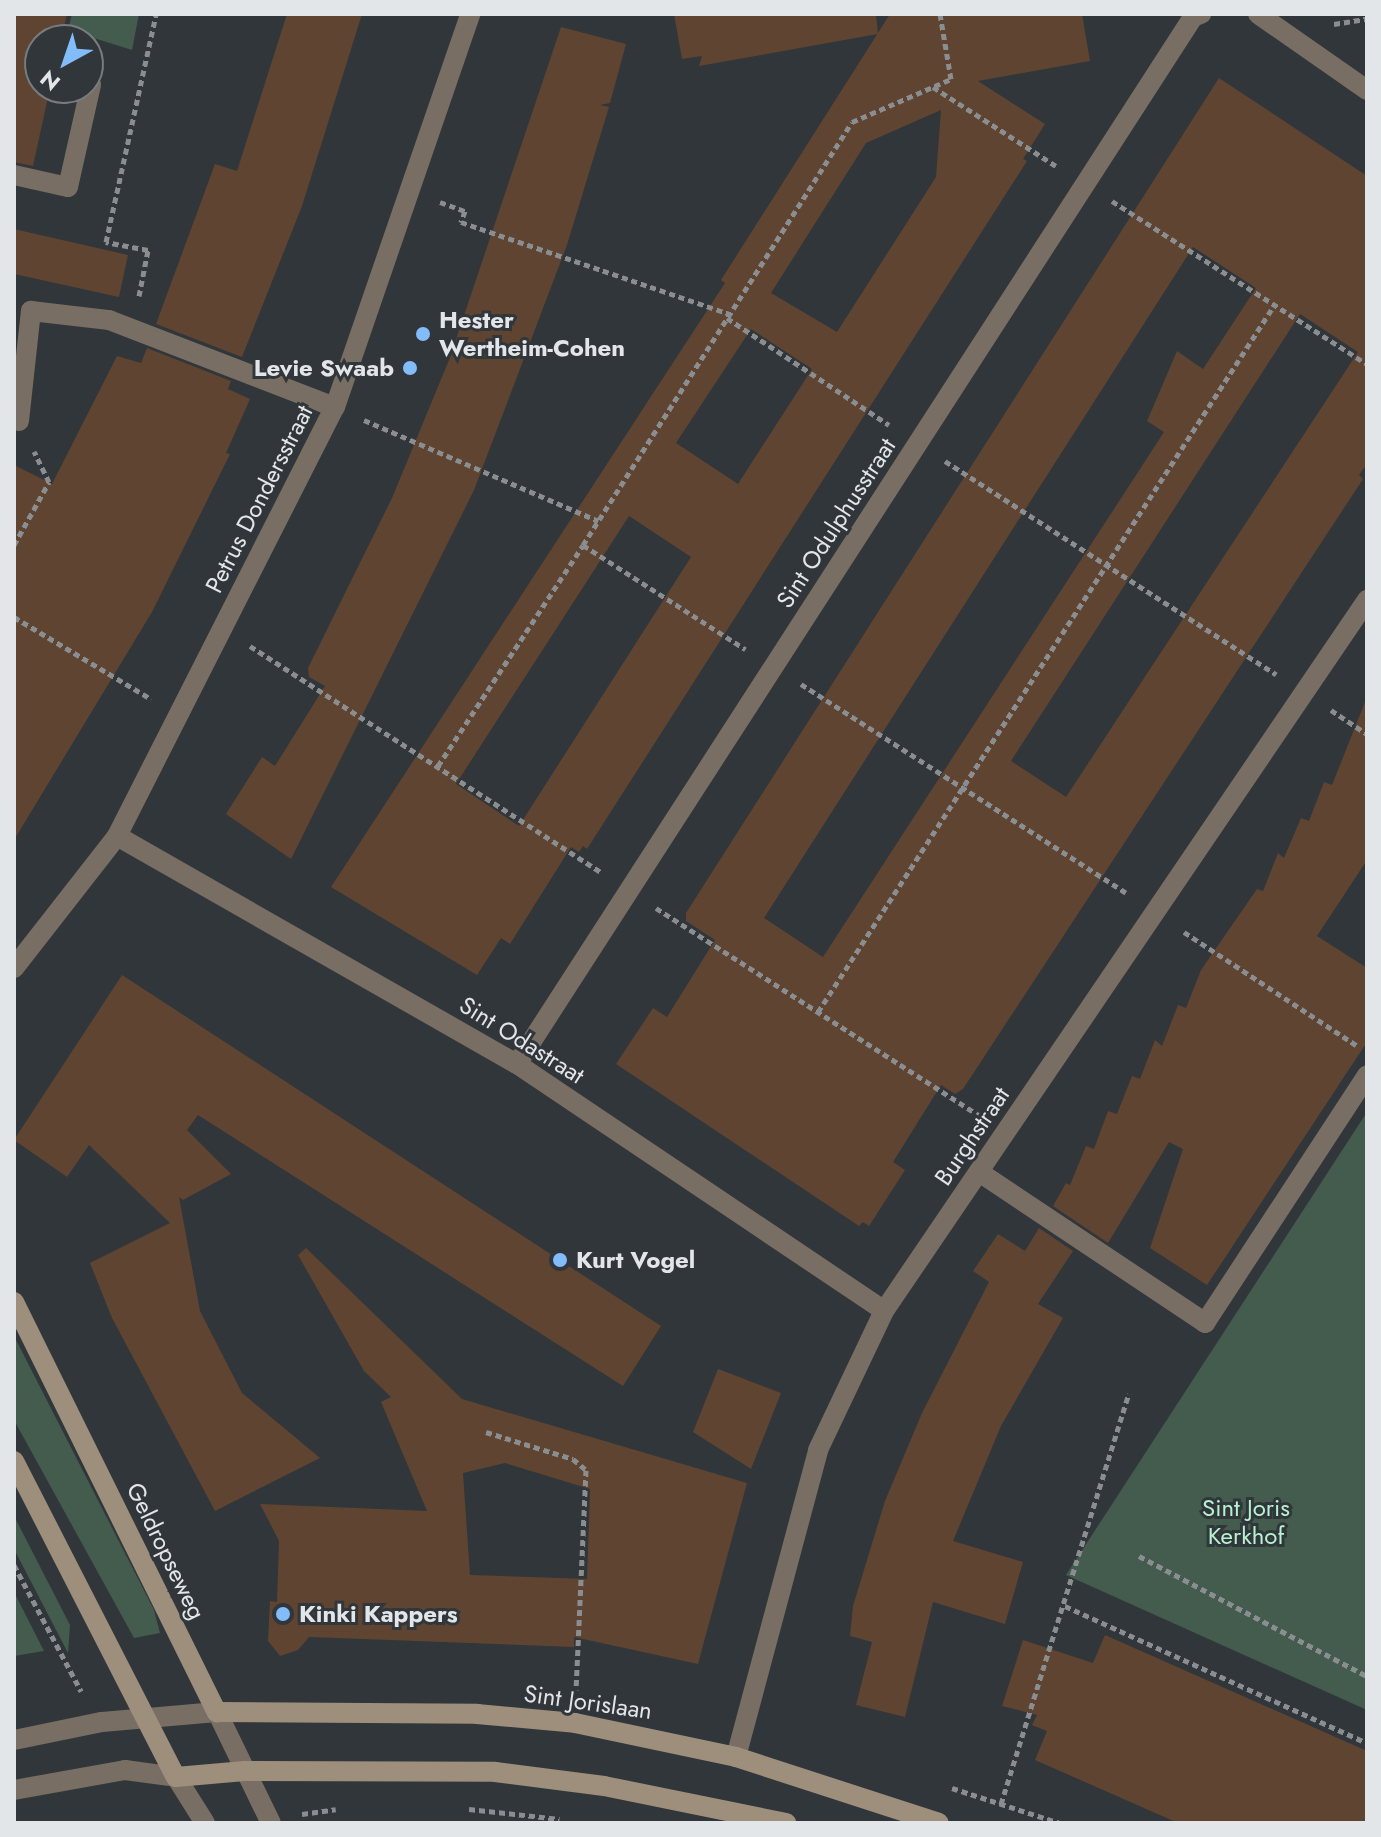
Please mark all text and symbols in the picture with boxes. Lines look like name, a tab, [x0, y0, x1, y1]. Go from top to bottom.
north arrow	[24, 24, 104, 104]
text: N	[33, 63, 67, 99]
place label: Hester Wertheim-Cohen	[439, 306, 625, 362]
marker: Hester Wertheim-Cohen	[414, 325, 432, 343]
place label: Levie Swaab	[254, 354, 394, 382]
marker: Levie Swaab	[401, 359, 419, 377]
street label: Petrus Dondersstraat	[199, 400, 319, 598]
street label: Sint Odulphusstraat	[770, 433, 902, 613]
street label: Sint Odastraat	[454, 990, 590, 1090]
street label: Burghstraat	[929, 1081, 1015, 1191]
place label: Kurt Vogel	[576, 1246, 695, 1274]
marker: Kurt Vogel	[551, 1251, 569, 1269]
street label: Geldropseweg	[121, 1478, 211, 1624]
park label: Sint Joris Kerkhof	[1202, 1494, 1290, 1550]
place label: Kinki Kappers	[299, 1600, 458, 1628]
marker: Kinki Kappers	[274, 1605, 292, 1623]
street label: Sint Jorislaan	[522, 1679, 654, 1725]

